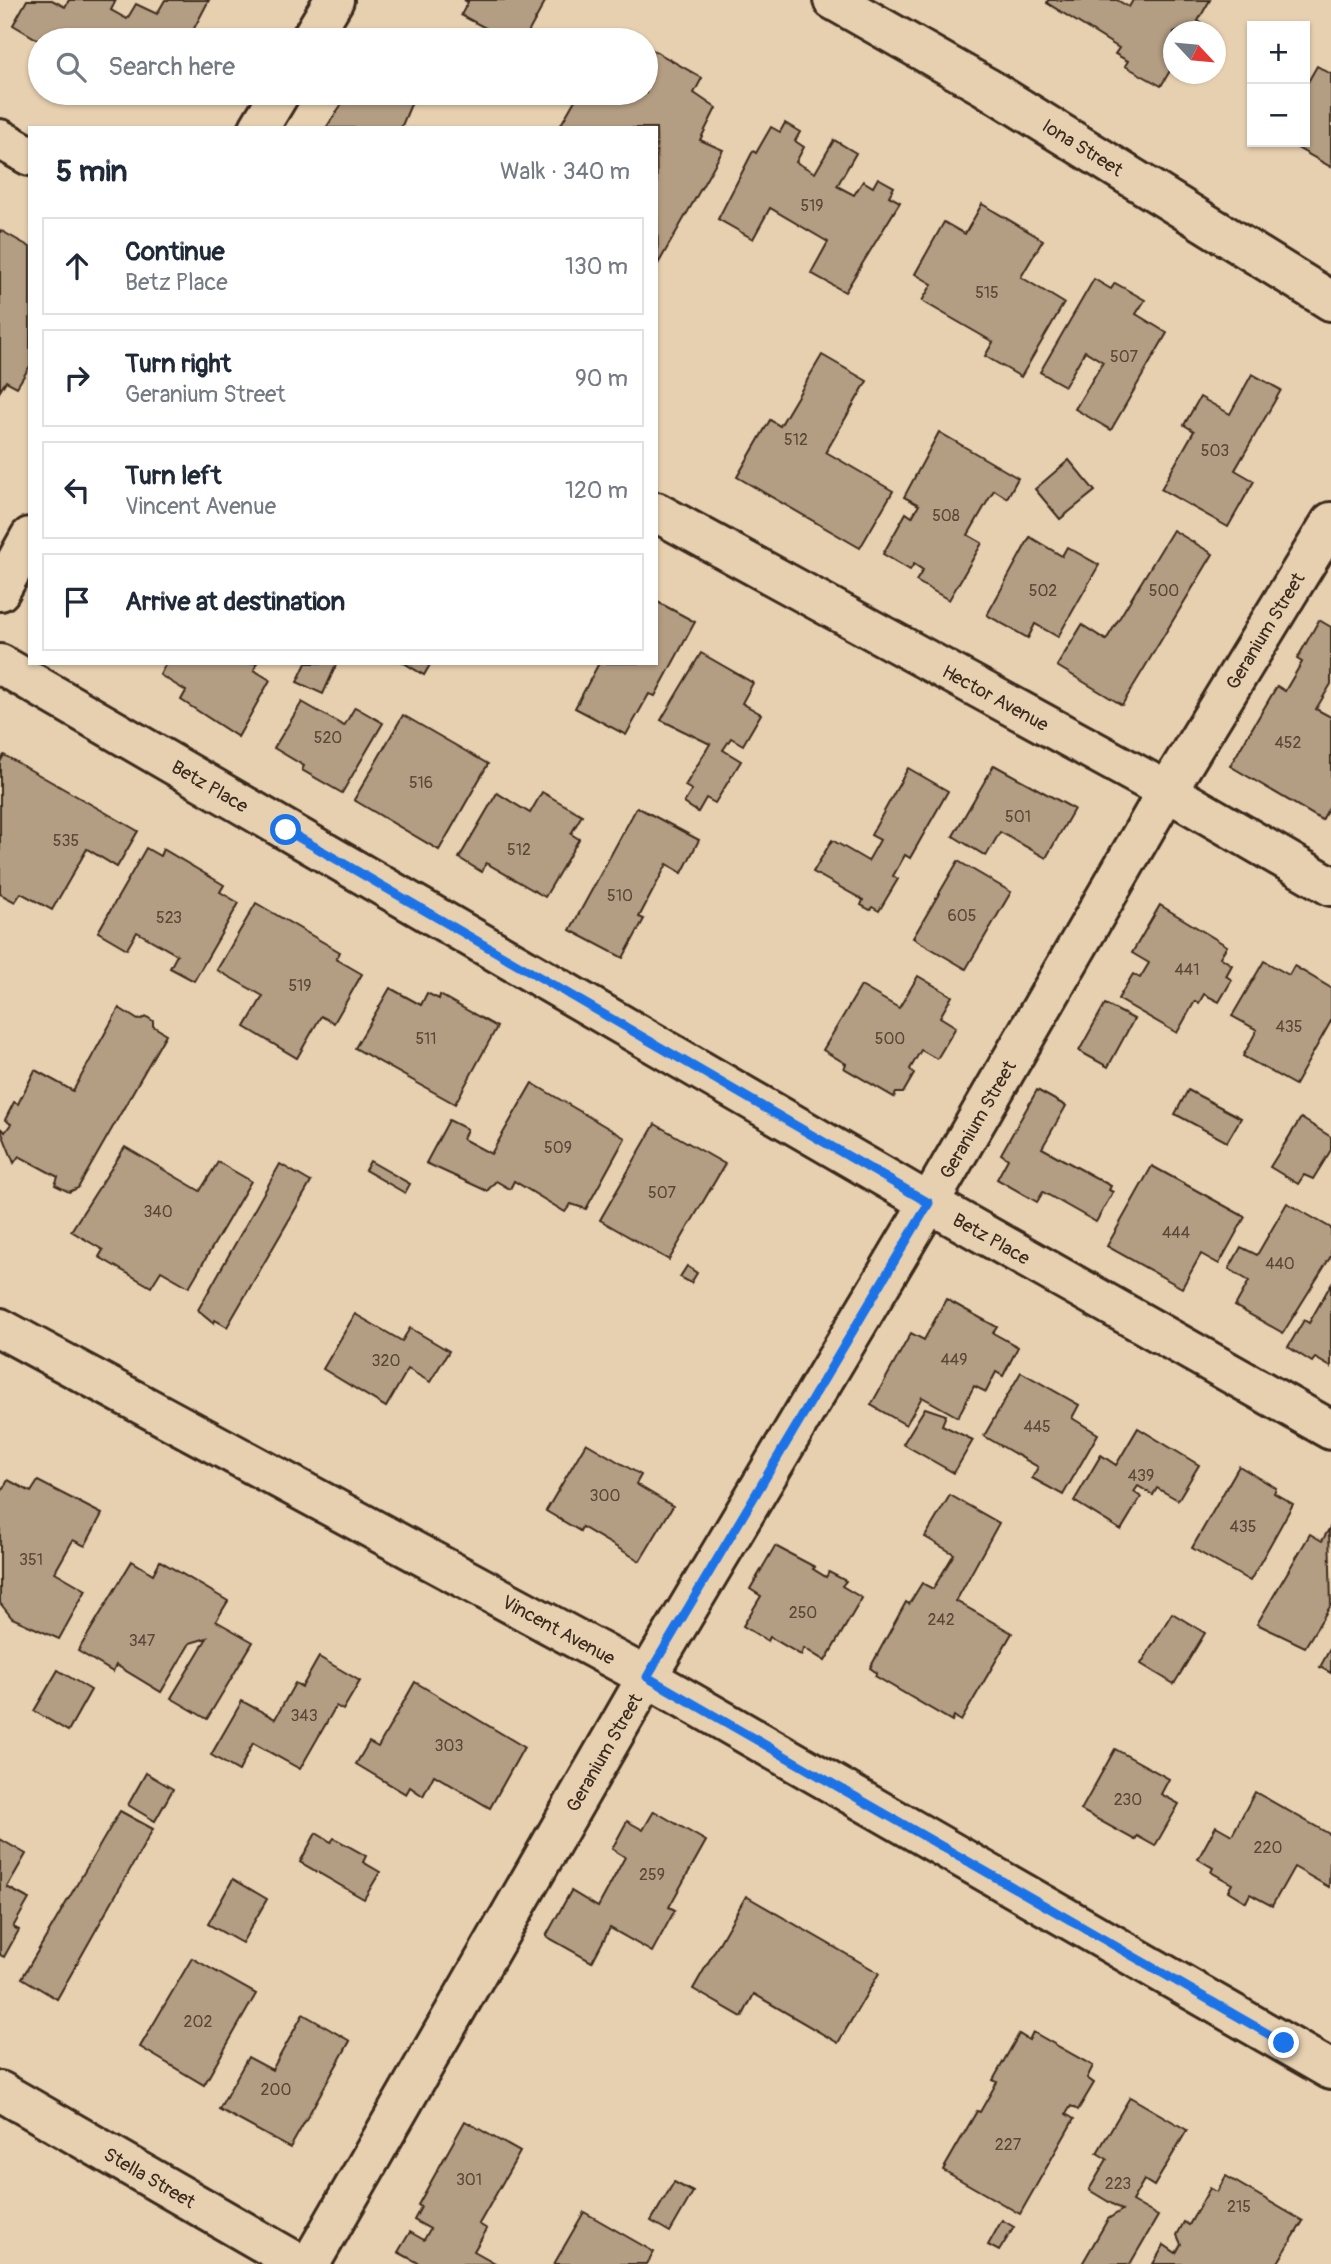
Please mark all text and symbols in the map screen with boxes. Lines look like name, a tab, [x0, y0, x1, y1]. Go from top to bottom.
north arrow	[1163, 21, 1226, 84]
map controls	[1247, 21, 1310, 147]
button: +	[1247, 21, 1310, 84]
search box	[28, 28, 658, 105]
icon: search	[52, 48, 90, 86]
text: Search here	[108, 51, 235, 83]
button: −	[1247, 84, 1310, 147]
street label: Iona Street	[1037, 114, 1127, 182]
text: 5 min	[56, 153, 127, 190]
text: Walk · 340 m	[500, 157, 630, 186]
house number: 519	[800, 196, 824, 216]
text: Continue	[125, 236, 225, 268]
icon: ahead	[58, 247, 96, 285]
text: 130 m	[565, 252, 628, 281]
text: Betz Place	[125, 268, 228, 297]
house number: 515	[975, 283, 999, 303]
house number: 507	[1110, 347, 1139, 367]
text: Turn right	[125, 348, 231, 380]
icon: right	[58, 359, 96, 397]
text: 90 m	[575, 364, 628, 393]
text: Geranium Street	[125, 380, 286, 409]
house number: 512	[784, 430, 808, 450]
house number: 503	[1201, 441, 1229, 461]
text: Turn left	[125, 460, 221, 492]
icon: left	[58, 471, 96, 509]
text: 120 m	[565, 476, 628, 505]
text: Vincent Avenue	[125, 492, 276, 521]
house number: 508	[932, 506, 960, 526]
street label: Geranium Street	[1221, 568, 1311, 694]
house number: 502	[1029, 581, 1057, 601]
house number: 500	[1149, 581, 1179, 601]
icon: arrive	[58, 583, 96, 621]
text: Arrive at destination	[125, 586, 345, 618]
street label: Hector Avenue	[938, 660, 1053, 737]
house number: 520	[314, 728, 342, 748]
house number: 452	[1275, 733, 1301, 753]
street label: Betz Place	[167, 755, 253, 819]
house number: 516	[409, 773, 433, 793]
house number: 501	[1005, 807, 1031, 827]
route start	[270, 814, 301, 845]
house number: 535	[53, 831, 79, 851]
house number: 512	[507, 840, 531, 860]
house number: 510	[607, 886, 633, 906]
house number: 605	[948, 906, 976, 926]
house number: 523	[156, 908, 182, 928]
house number: 441	[1175, 960, 1199, 980]
house number: 519	[288, 976, 312, 996]
house number: 435	[1276, 1017, 1302, 1037]
house number: 511	[415, 1029, 437, 1049]
house number: 500	[875, 1029, 905, 1049]
street label: Geranium Street	[935, 1056, 1022, 1183]
house number: 509	[544, 1138, 572, 1158]
house number: 507	[648, 1183, 677, 1203]
house number: 340	[143, 1202, 173, 1222]
street label: Betz Place	[948, 1208, 1035, 1271]
house number: 444	[1162, 1223, 1190, 1243]
house number: 440	[1265, 1254, 1295, 1274]
house number: 449	[941, 1350, 967, 1370]
house number: 320	[372, 1351, 400, 1371]
house number: 445	[1023, 1417, 1051, 1437]
house number: 439	[1128, 1466, 1154, 1486]
house number: 300	[590, 1486, 620, 1506]
house number: 435	[1230, 1517, 1256, 1537]
house number: 351	[19, 1550, 43, 1570]
street label: Vincent Avenue	[498, 1590, 620, 1671]
house number: 250	[789, 1603, 817, 1623]
house number: 242	[927, 1610, 955, 1630]
house number: 347	[129, 1631, 156, 1651]
street label: Geranium Street	[561, 1689, 648, 1816]
house number: 343	[290, 1706, 318, 1726]
house number: 303	[435, 1736, 463, 1756]
house number: 230	[1114, 1790, 1142, 1810]
house number: 220	[1254, 1838, 1282, 1858]
house number: 259	[639, 1865, 665, 1885]
house number: 202	[184, 2012, 212, 2032]
route end	[1268, 2027, 1299, 2058]
house number: 200	[261, 2080, 291, 2100]
house number: 227	[995, 2135, 1022, 2155]
street label: Stella Street	[99, 2142, 200, 2214]
house number: 301	[456, 2170, 482, 2190]
house number: 223	[1105, 2174, 1131, 2194]
house number: 215	[1227, 2197, 1251, 2217]

